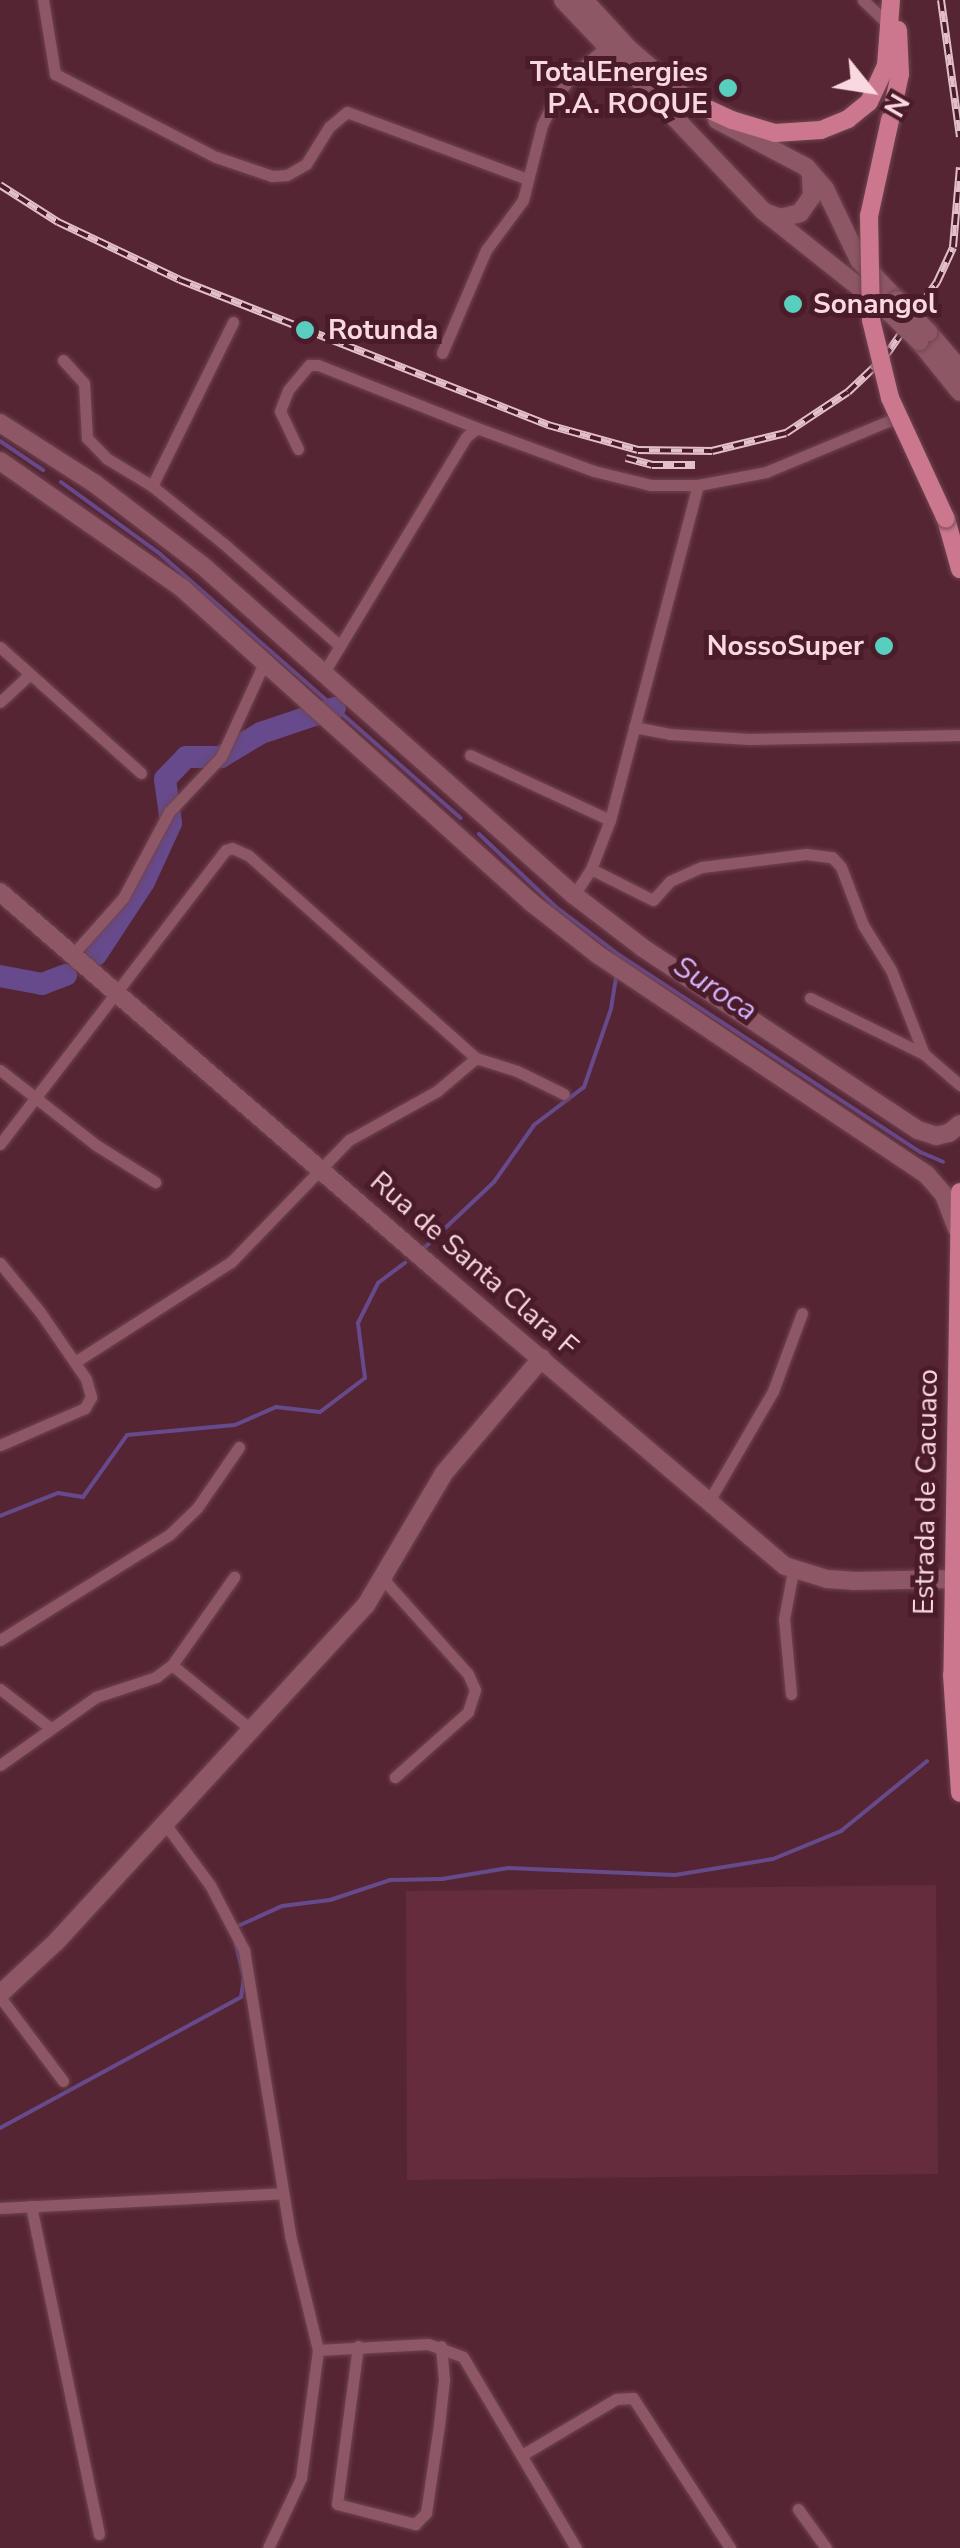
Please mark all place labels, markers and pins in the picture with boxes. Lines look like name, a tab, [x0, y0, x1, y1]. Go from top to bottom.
place label: TotalEnergies P.A. ROQUE	[530, 55, 708, 121]
marker: TotalEnergies P.A. ROQUE	[717, 77, 739, 99]
place label: Sonangol	[813, 287, 937, 321]
marker: Sonangol	[782, 293, 804, 315]
place label: Rotunda	[328, 313, 438, 347]
marker: Rotunda	[292, 317, 318, 343]
place label: NossoSuper	[707, 629, 864, 663]
marker: NossoSuper	[873, 635, 895, 657]

